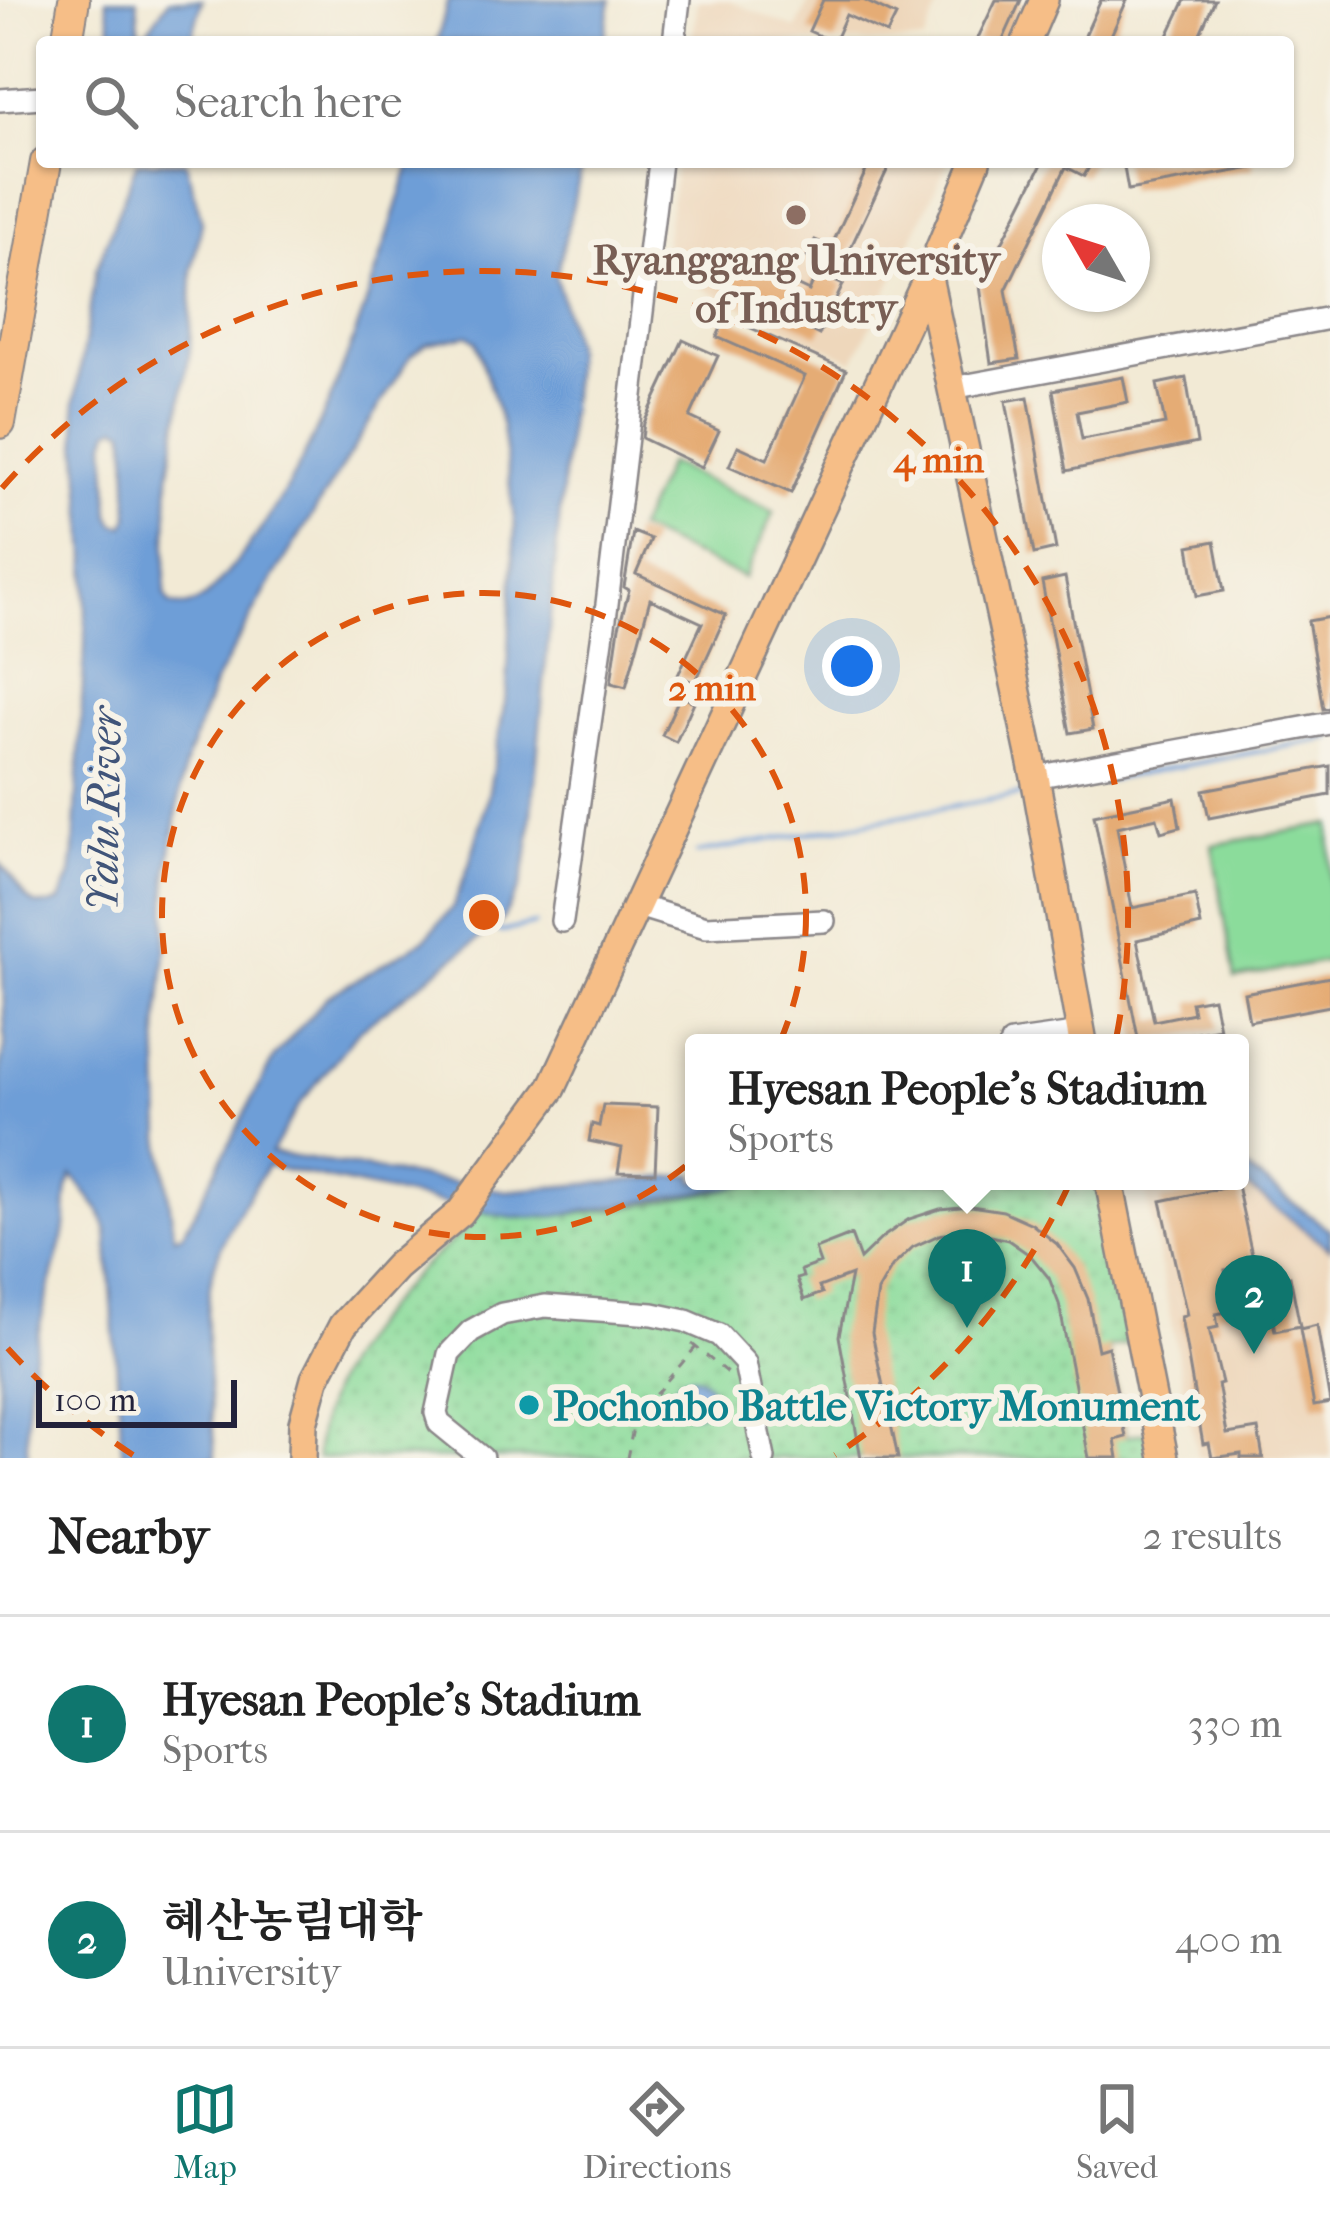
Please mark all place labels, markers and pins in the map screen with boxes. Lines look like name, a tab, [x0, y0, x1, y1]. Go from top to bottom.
marker: Ryanggang University of Industry	[783, 202, 809, 228]
place label: Ryanggang University of Industry	[592, 236, 1002, 333]
centre of rings	[463, 894, 505, 936]
pin: 1	[928, 1229, 1006, 1328]
pin: 2	[1215, 1255, 1293, 1354]
place label: Pochonbo Battle Victory Monument	[553, 1382, 1201, 1431]
marker: Pochonbo Battle Victory Monument	[516, 1392, 542, 1418]

